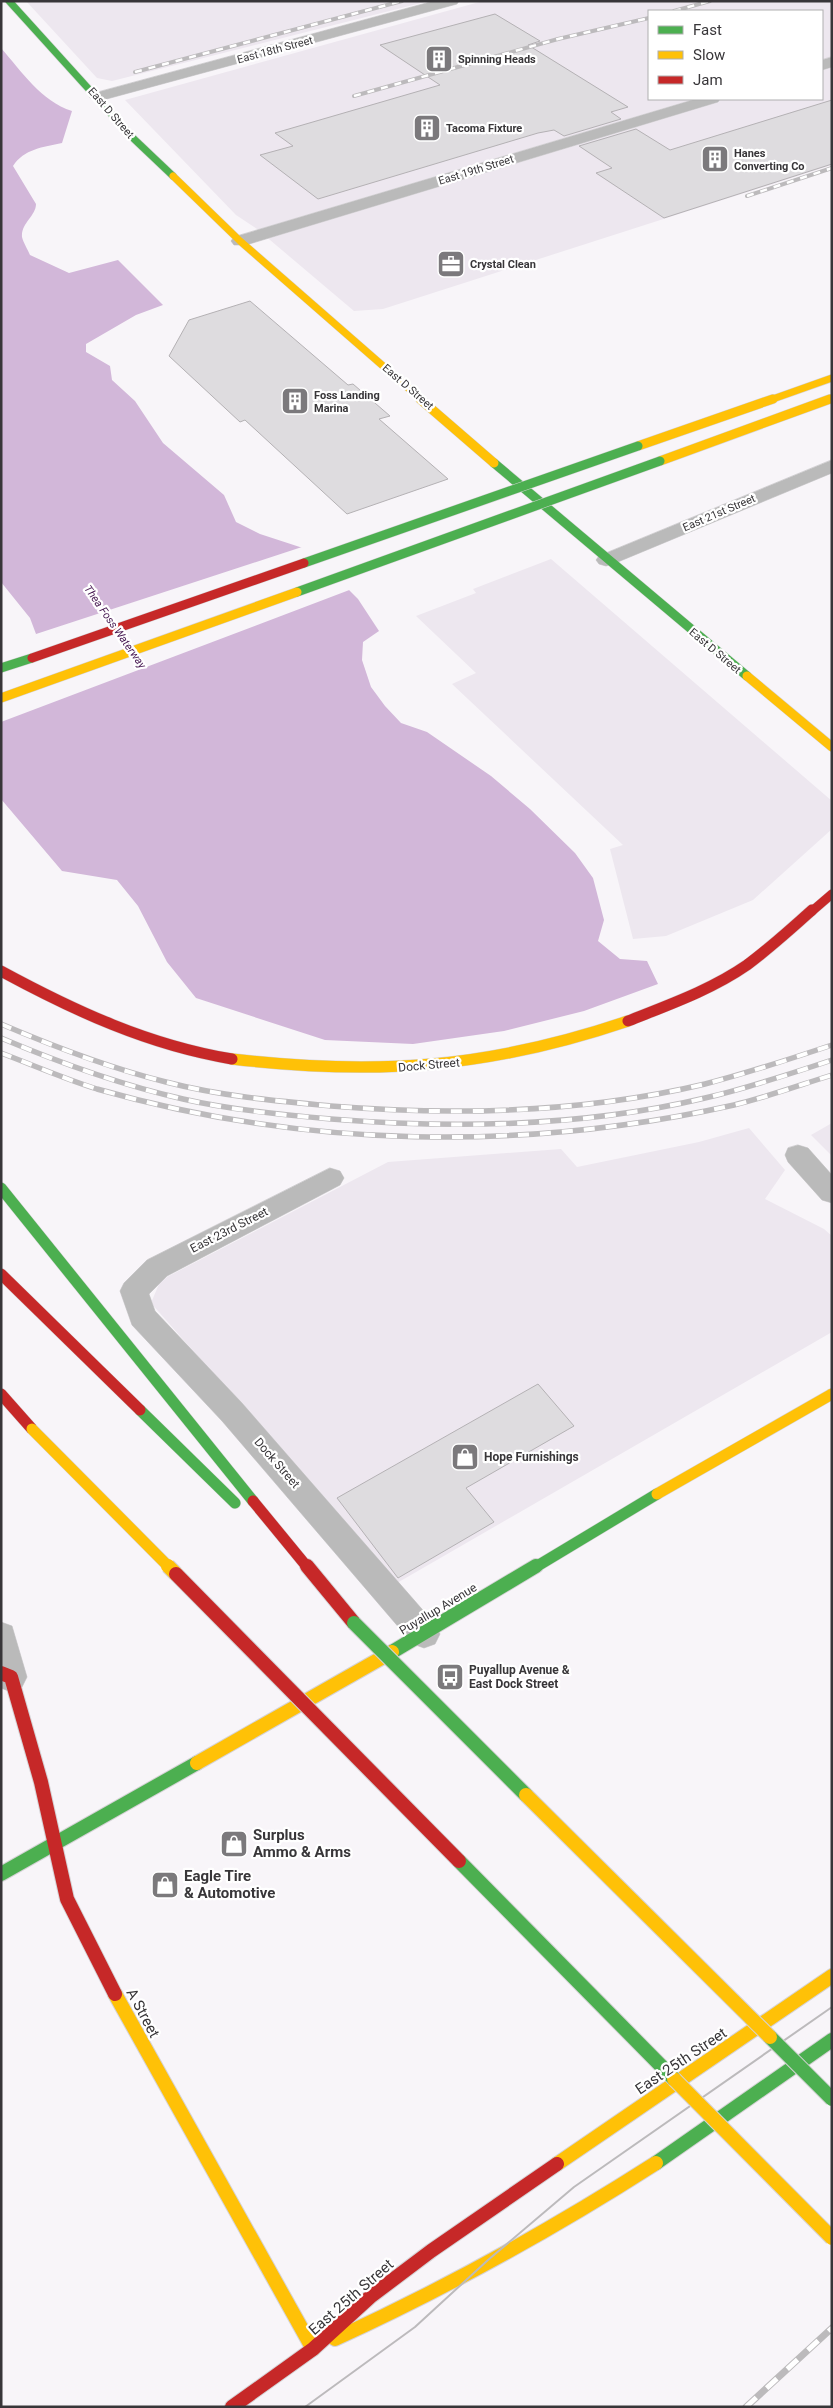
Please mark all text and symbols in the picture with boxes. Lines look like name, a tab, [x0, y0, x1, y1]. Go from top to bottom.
legend	[648, 10, 823, 100]
text: Fast	[693, 21, 722, 39]
street label: East 18th Street	[236, 34, 315, 66]
building icon: Spinning Heads	[424, 44, 454, 74]
text: Slow	[693, 46, 725, 64]
place label: Spinning Heads	[458, 53, 536, 66]
text: Jam	[693, 71, 723, 89]
street label: East D Street	[85, 85, 137, 141]
building icon: Tacoma Fixture	[412, 113, 442, 143]
place label: Tacoma Fixture	[446, 122, 522, 135]
building icon: Hanes Converting Co	[700, 144, 730, 174]
place label: Hanes Converting Co	[734, 147, 805, 173]
street label: East 19th Street	[437, 152, 516, 188]
office icon: Crystal Clean	[436, 249, 466, 279]
place label: Crystal Clean	[470, 258, 536, 271]
street label: East D Street	[380, 361, 436, 413]
building icon: Foss Landing Marina	[280, 386, 310, 416]
place label: Foss Landing Marina	[314, 389, 380, 415]
street label: East 21st Street	[681, 492, 758, 534]
water label: Thea Foss Waterway	[81, 583, 149, 672]
street label: East D Street	[687, 626, 744, 677]
street label: Dock Street	[398, 1055, 460, 1075]
street label: East 23rd Street	[188, 1204, 270, 1256]
street label: Dock Street	[251, 1435, 303, 1491]
shop icon: Hope Furnishings	[450, 1442, 480, 1472]
place label: Hope Furnishings	[484, 1450, 579, 1464]
street label: Puyallup Avenue	[397, 1580, 479, 1638]
bus stop icon: Puyallup Avenue & East Dock Street	[435, 1662, 465, 1692]
place label: Puyallup Avenue & East Dock Street	[469, 1663, 570, 1691]
place label: Surplus Ammo & Arms	[253, 1826, 351, 1861]
shop icon: Surplus Ammo & Arms	[219, 1829, 249, 1859]
place label: Eagle Tire & Automotive	[184, 1867, 275, 1902]
shop icon: Eagle Tire & Automotive	[150, 1870, 180, 1900]
street label: A Street	[123, 1985, 163, 2041]
street label: East 25th Street	[632, 2024, 730, 2098]
street label: East 25th Street	[305, 2255, 397, 2339]

